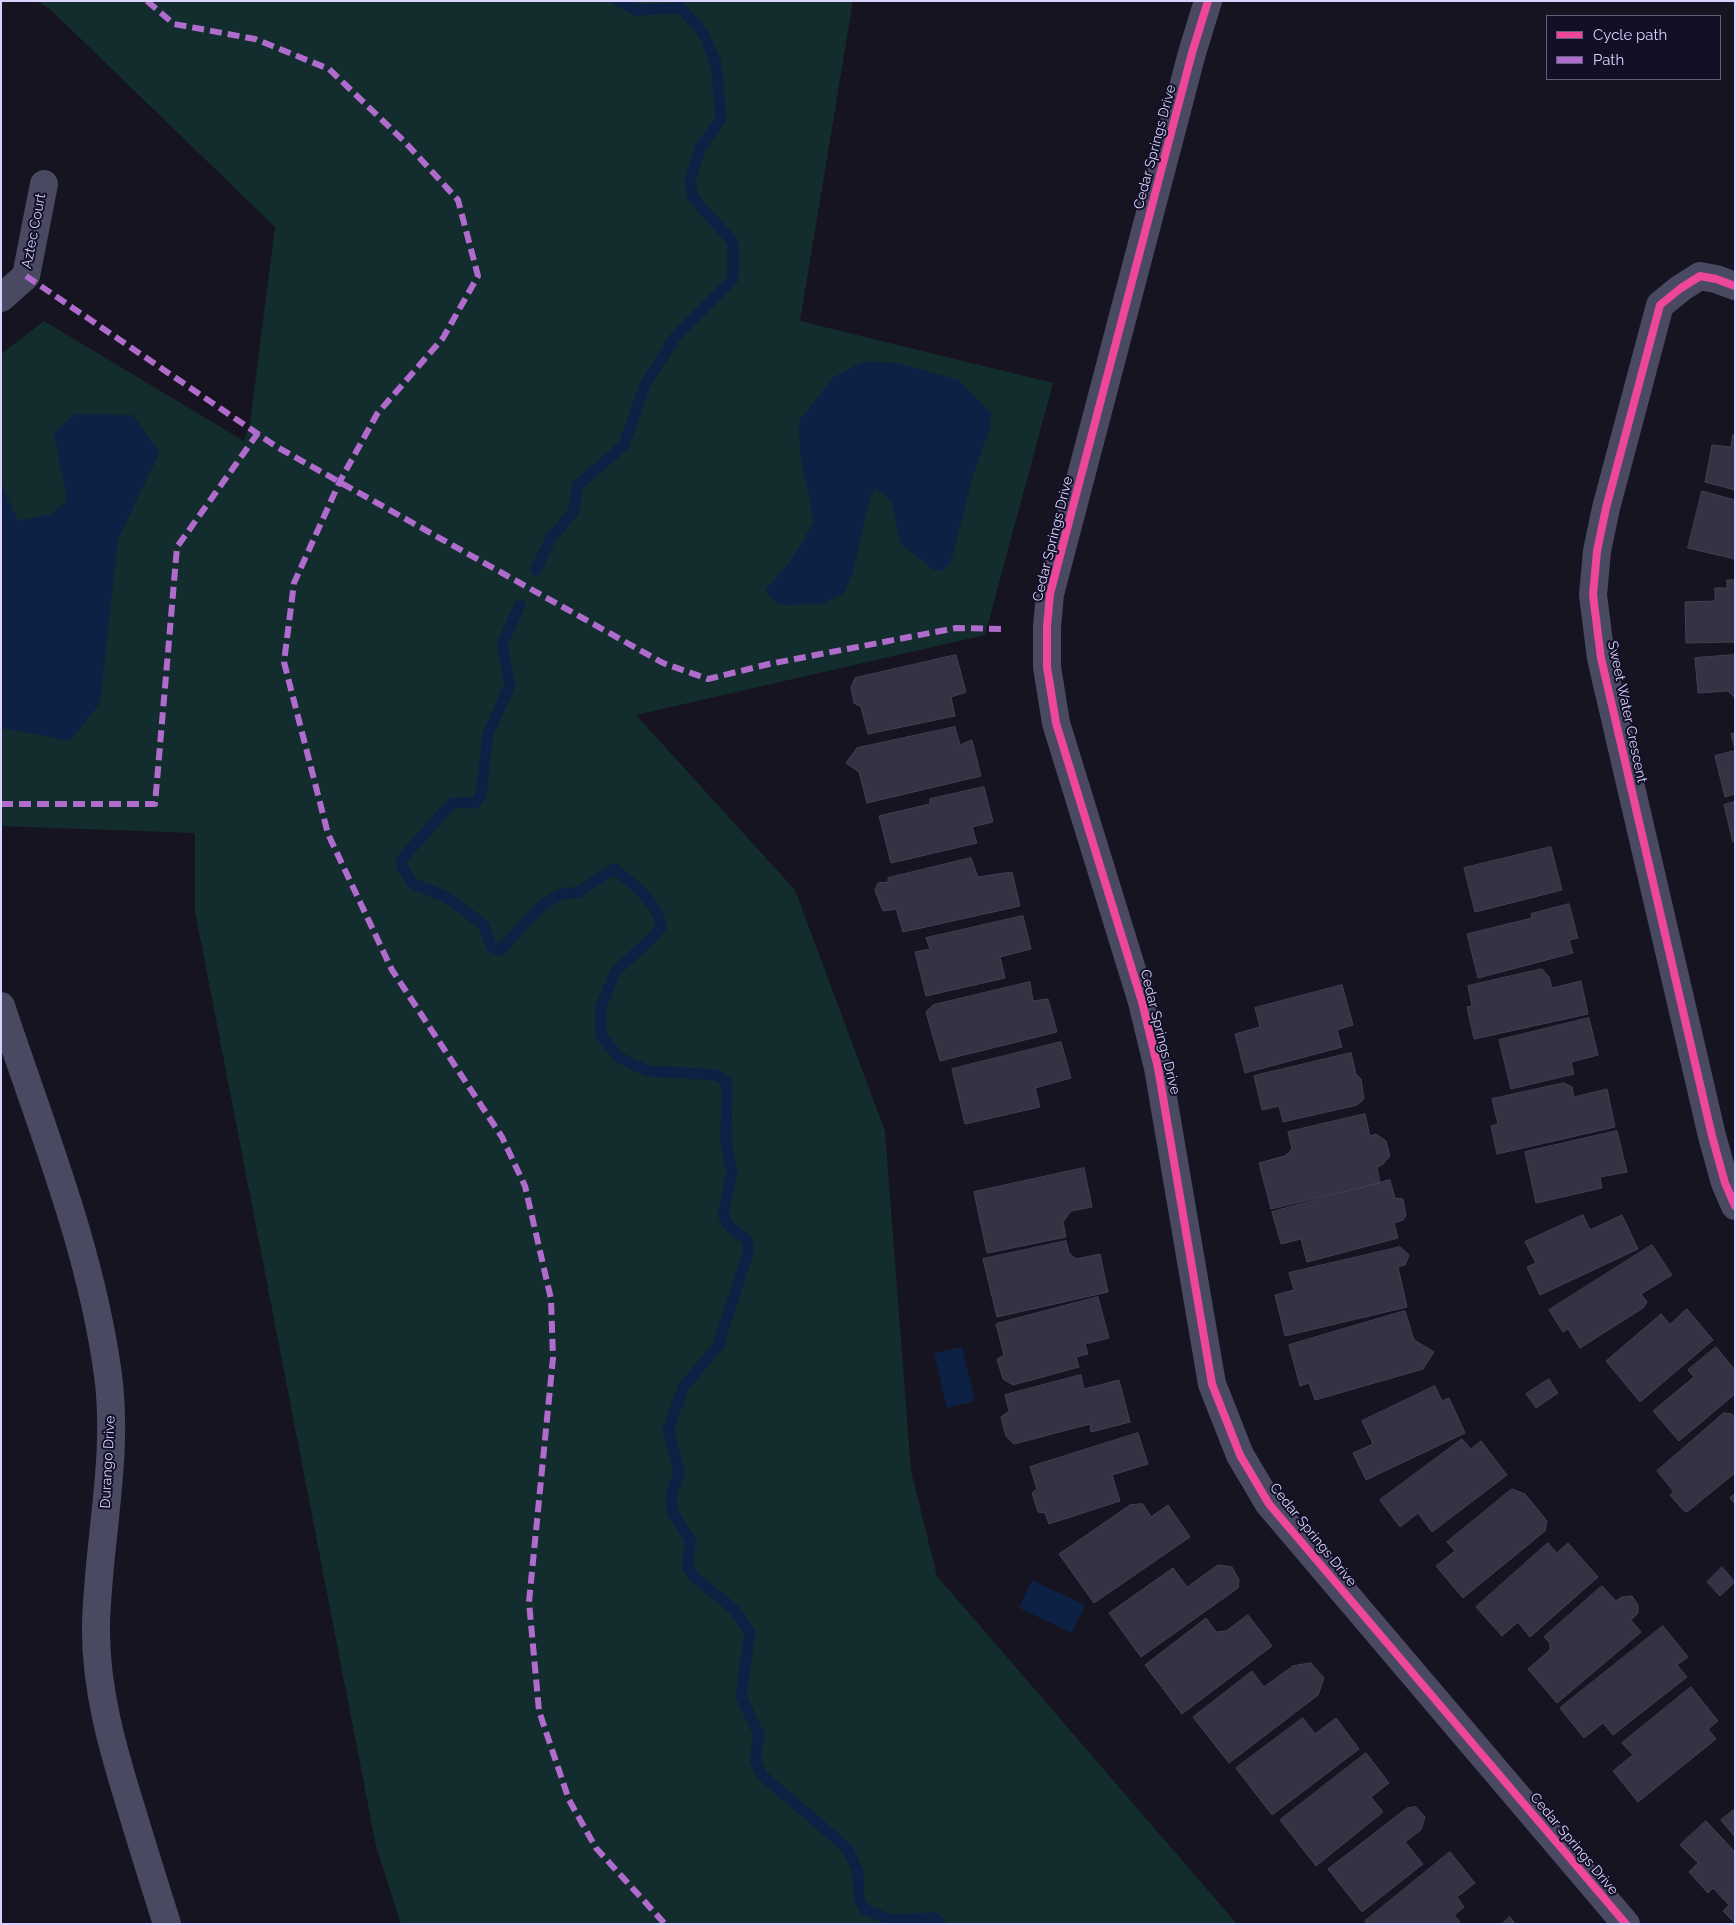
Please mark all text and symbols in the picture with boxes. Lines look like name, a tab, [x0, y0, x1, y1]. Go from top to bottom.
legend	[1546, 15, 1721, 80]
text: Cycle path	[1593, 26, 1667, 44]
text: Path	[1593, 51, 1624, 69]
street label: Cedar Springs Drive	[1130, 83, 1180, 211]
street label: Aztec Court	[18, 192, 50, 270]
street label: Cedar Springs Drive	[1029, 475, 1077, 603]
street label: Sweet Water Crescent	[1604, 640, 1650, 784]
street label: Cedar Springs Drive	[1136, 968, 1184, 1096]
street label: Durango Drive	[97, 1415, 119, 1509]
street label: Cedar Springs Drive	[1266, 1480, 1360, 1590]
street label: Cedar Springs Drive	[1526, 1789, 1622, 1899]

